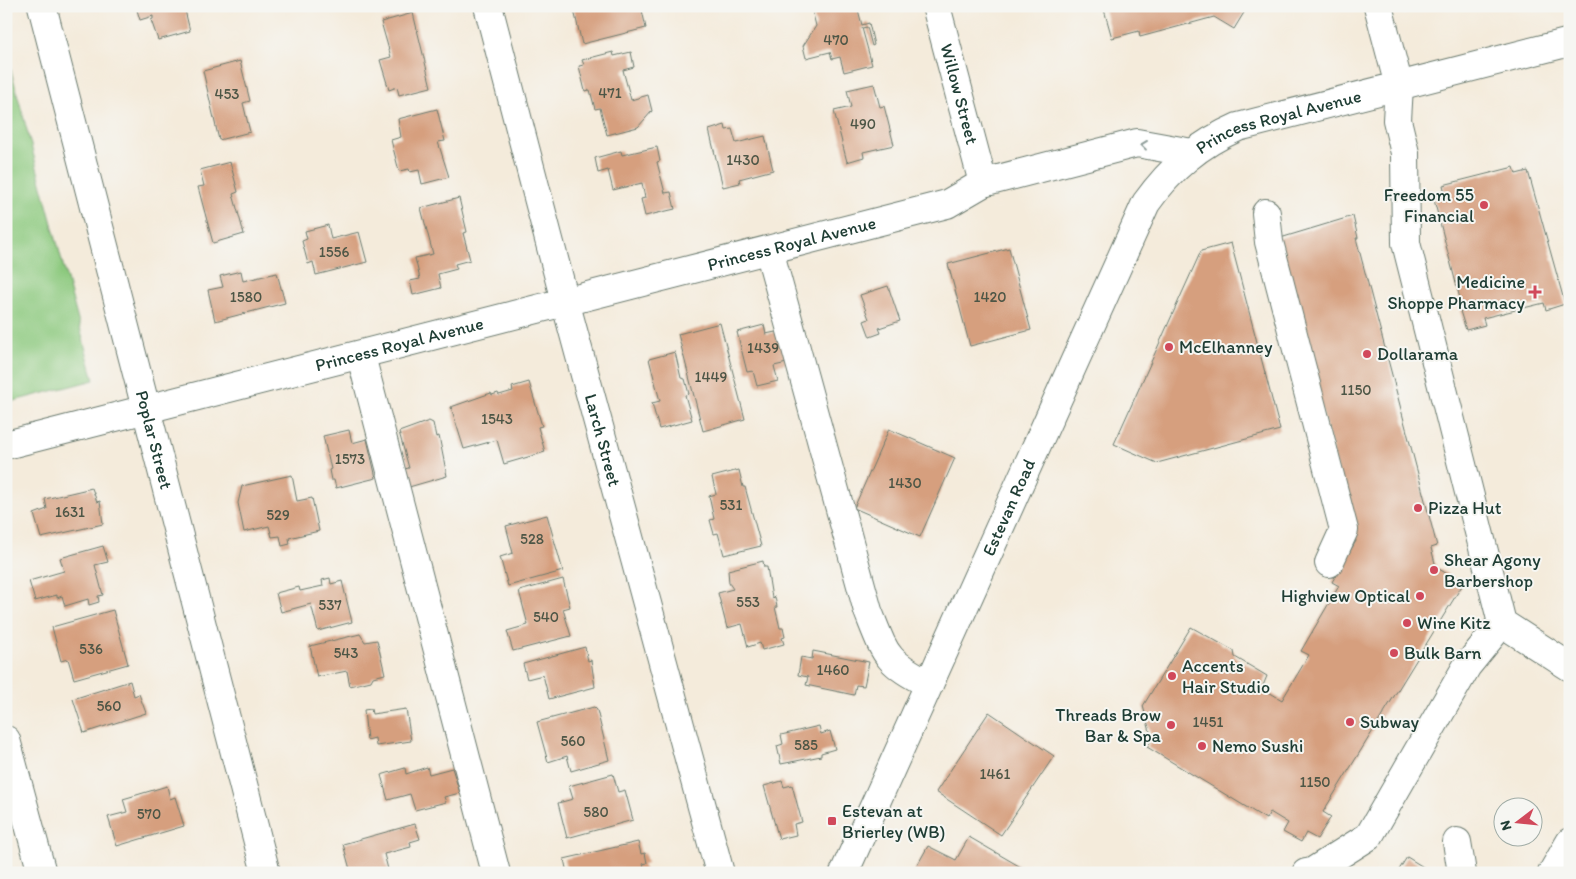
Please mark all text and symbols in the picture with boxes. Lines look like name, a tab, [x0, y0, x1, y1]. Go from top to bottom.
house number: 470	[823, 31, 849, 49]
street label: Willow Street	[935, 41, 983, 147]
house number: 471	[598, 84, 622, 102]
house number: 453	[214, 85, 240, 103]
street label: Princess Royal Avenue	[1191, 85, 1364, 159]
house number: 490	[850, 115, 876, 133]
one-way arrow	[1139, 140, 1147, 151]
house number: 1430	[726, 151, 760, 169]
place label: Freedom 55 Financial	[1384, 184, 1474, 227]
marker: Freedom 55 Financial	[1478, 199, 1490, 211]
street label: Princess Royal Avenue	[705, 212, 878, 276]
house number: 1556	[319, 243, 349, 261]
place label: Medicine Shoppe Pharmacy	[1387, 271, 1526, 314]
marker: Medicine Shoppe Pharmacy	[1529, 286, 1541, 298]
house number: 1580	[230, 288, 262, 306]
house number: 1420	[973, 288, 1007, 306]
street label: Princess Royal Avenue	[313, 312, 486, 376]
place label: McElhanney	[1179, 336, 1273, 358]
house number: 1439	[747, 339, 779, 357]
marker: McElhanney	[1163, 341, 1175, 353]
place label: Dollarama	[1377, 343, 1459, 365]
marker: Dollarama	[1361, 348, 1373, 360]
house number: 1449	[695, 368, 728, 386]
house number: 1150	[1340, 381, 1372, 399]
street label: Poplar Street	[131, 388, 177, 492]
street label: Larch Street	[580, 391, 626, 489]
house number: 1543	[481, 410, 513, 428]
house number: 1573	[335, 450, 365, 468]
street label: Estevan Road	[977, 455, 1040, 559]
house number: 1430	[888, 474, 922, 492]
house number: 531	[719, 496, 743, 514]
place label: Pizza Hut	[1428, 497, 1502, 519]
marker: Pizza Hut	[1412, 502, 1424, 514]
house number: 1631	[55, 503, 85, 521]
house number: 529	[266, 506, 290, 524]
house number: 528	[520, 530, 544, 548]
place label: Shear Agony Barbershop	[1444, 549, 1541, 592]
marker: Shear Agony Barbershop	[1428, 564, 1440, 576]
place label: Highview Optical	[1281, 585, 1410, 607]
marker: Highview Optical	[1414, 590, 1426, 602]
house number: 553	[736, 593, 760, 611]
house number: 537	[318, 596, 342, 614]
house number: 540	[533, 608, 559, 626]
place label: Wine Kitz	[1417, 612, 1491, 634]
marker: Wine Kitz	[1401, 617, 1413, 629]
house number: 536	[79, 640, 103, 658]
place label: Bulk Barn	[1404, 642, 1481, 664]
house number: 543	[333, 644, 359, 662]
marker: Bulk Barn	[1388, 647, 1400, 659]
place label: Accents Hair Studio	[1182, 655, 1270, 698]
house number: 1460	[816, 661, 850, 679]
marker: Accents Hair Studio	[1166, 670, 1178, 682]
house number: 560	[96, 697, 122, 715]
place label: Threads Brow Bar & Spa	[1055, 704, 1162, 747]
place label: Subway	[1360, 711, 1420, 733]
house number: 1451	[1193, 713, 1223, 731]
marker: Subway	[1344, 716, 1356, 728]
marker: Threads Brow Bar & Spa	[1165, 719, 1177, 731]
house number: 560	[560, 732, 586, 750]
place label: Nemo Sushi	[1212, 735, 1303, 757]
house number: 585	[794, 736, 818, 754]
marker: Nemo Sushi	[1196, 740, 1208, 752]
house number: 1461	[980, 765, 1010, 783]
house number: 1150	[1299, 773, 1331, 791]
north arrow	[1494, 796, 1544, 846]
place label: Estevan at Brierley (WB)	[842, 800, 945, 843]
house number: 580	[583, 803, 609, 821]
house number: 570	[137, 805, 161, 823]
marker: Estevan at Brierley (WB)	[826, 815, 838, 827]
text: N	[1497, 819, 1515, 832]

